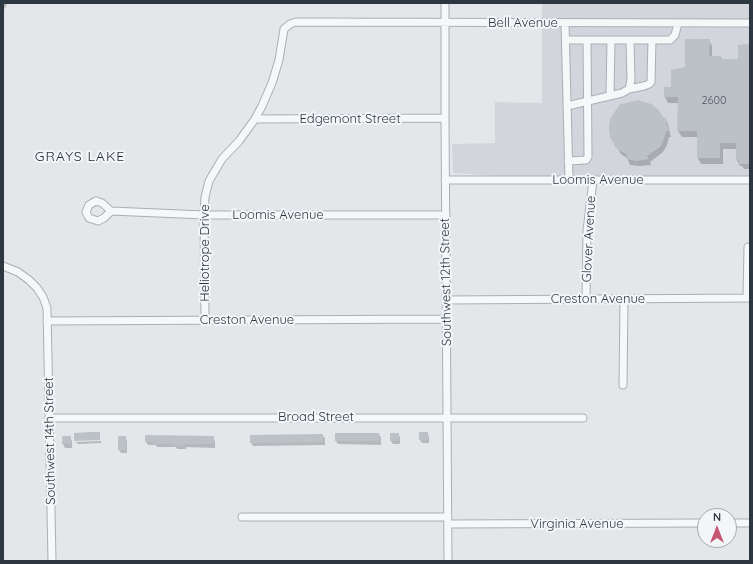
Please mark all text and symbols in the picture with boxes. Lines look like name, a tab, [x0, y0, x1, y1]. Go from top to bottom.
street label: Bell Avenue	[488, 15, 558, 31]
house number: 2600	[701, 94, 727, 108]
street label: Edgemont Street	[299, 111, 401, 127]
district label: GRAYS LAKE	[35, 149, 125, 165]
street label: Loomis Avenue	[552, 172, 644, 188]
street label: Glover Avenue	[579, 195, 599, 283]
street label: Heliotrope Drive	[197, 204, 213, 302]
street label: Loomis Avenue	[232, 207, 324, 223]
street label: Southwest 12th Street	[437, 218, 455, 346]
street label: Creston Avenue	[551, 291, 645, 307]
street label: Creston Avenue	[200, 312, 294, 328]
street label: Southwest 14th Street	[41, 377, 59, 505]
street label: Broad Street	[278, 409, 354, 425]
north arrow	[697, 508, 737, 548]
text: N	[713, 510, 721, 524]
street label: Virginia Avenue	[530, 516, 624, 532]

